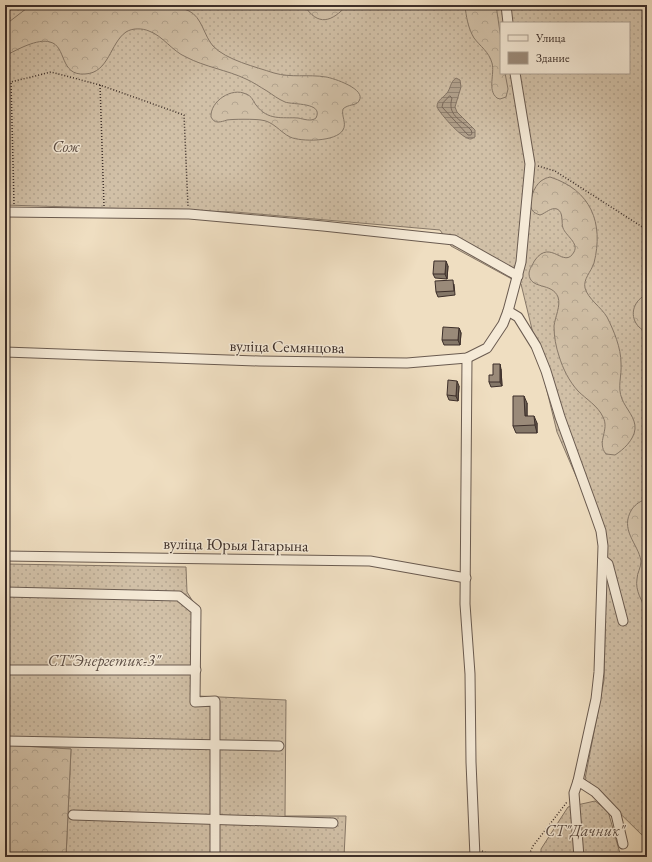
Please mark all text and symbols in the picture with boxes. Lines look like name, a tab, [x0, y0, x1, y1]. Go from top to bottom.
legend	[500, 22, 630, 74]
text: Улица	[535, 30, 566, 46]
text: Здание	[536, 50, 570, 66]
park label: Сож	[52, 136, 81, 157]
street label: вуліца Семянцова	[229, 335, 345, 358]
street label: вуліца Юрыя Гагарына	[163, 533, 309, 556]
park label: СТ"Энергетик-3"	[48, 650, 162, 671]
park label: СТ"Дачник"	[545, 820, 627, 841]

